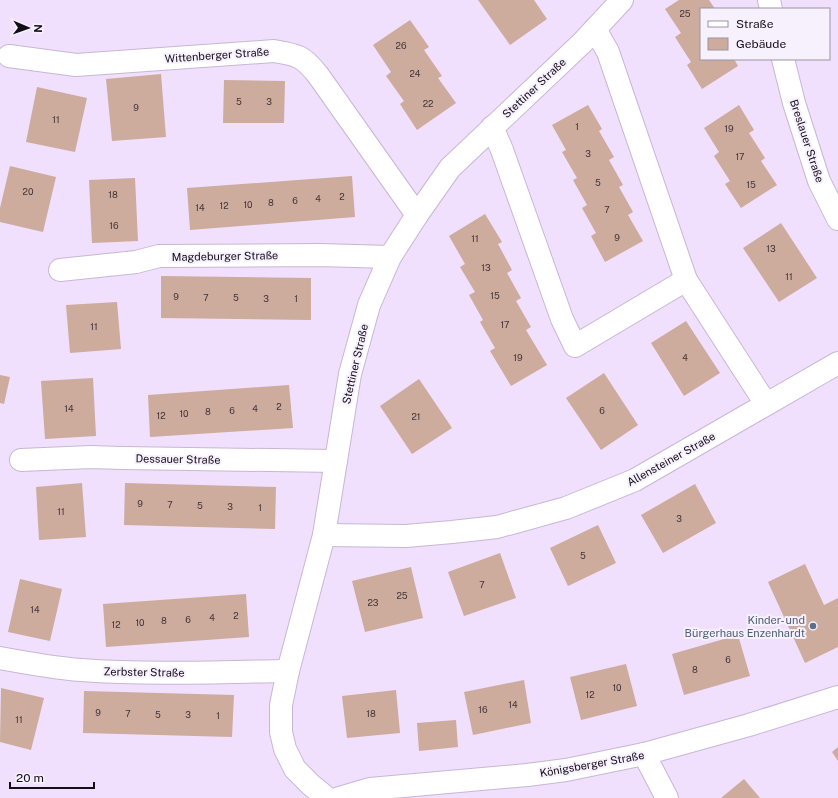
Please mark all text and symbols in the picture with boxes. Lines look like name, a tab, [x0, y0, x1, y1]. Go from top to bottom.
north arrow	[8, 8, 48, 48]
house number: 25	[679, 8, 691, 19]
legend	[700, 8, 830, 60]
text: Straße	[736, 17, 774, 31]
text: N	[32, 24, 44, 33]
text: Gebäude	[736, 37, 786, 51]
house number: 26	[396, 40, 407, 51]
street label: Wittenberger Straße	[164, 45, 270, 65]
street label: Stettiner Straße	[500, 56, 568, 120]
house number: 24	[409, 68, 421, 79]
house number: 5	[236, 96, 242, 107]
house number: 3	[266, 96, 272, 107]
house number: 22	[423, 98, 433, 109]
street label: Breslauer Straße	[788, 98, 826, 184]
house number: 9	[133, 102, 139, 113]
house number: 11	[52, 114, 60, 125]
house number: 1	[575, 121, 579, 132]
house number: 19	[724, 123, 734, 134]
house number: 3	[585, 148, 591, 159]
house number: 17	[735, 151, 745, 162]
house number: 5	[595, 177, 601, 188]
house number: 15	[746, 179, 756, 190]
house number: 20	[23, 186, 34, 197]
house number: 18	[108, 189, 118, 200]
house number: 2	[339, 191, 345, 202]
house number: 4	[315, 193, 321, 204]
house number: 6	[292, 195, 298, 206]
house number: 8	[268, 197, 274, 208]
house number: 10	[243, 199, 253, 210]
house number: 12	[219, 200, 229, 211]
house number: 14	[195, 202, 205, 213]
house number: 7	[604, 204, 610, 215]
house number: 16	[109, 220, 119, 231]
house number: 9	[614, 232, 620, 243]
house number: 11	[471, 233, 479, 244]
house number: 13	[766, 243, 776, 254]
street label: Magdeburger Straße	[172, 249, 278, 263]
house number: 13	[481, 262, 491, 273]
house number: 11	[785, 271, 793, 282]
house number: 15	[490, 290, 500, 301]
house number: 9	[173, 291, 179, 302]
house number: 7	[203, 292, 209, 303]
house number: 5	[233, 292, 239, 303]
house number: 3	[263, 293, 269, 304]
house number: 1	[294, 293, 298, 304]
house number: 17	[500, 319, 510, 330]
house number: 11	[90, 321, 98, 332]
street label: Stettiner Straße	[340, 323, 370, 405]
house number: 19	[513, 352, 523, 363]
house number: 4	[682, 352, 688, 363]
house number: 2	[276, 401, 282, 412]
house number: 14	[64, 403, 74, 414]
house number: 4	[252, 403, 258, 414]
house number: 6	[229, 405, 235, 416]
house number: 6	[599, 405, 605, 416]
house number: 8	[205, 406, 211, 417]
house number: 10	[179, 408, 189, 419]
house number: 12	[156, 410, 166, 421]
house number: 21	[411, 411, 421, 422]
street label: Allensteiner Straße	[625, 430, 717, 488]
street label: Dessauer Straße	[135, 452, 221, 466]
house number: 9	[137, 498, 143, 509]
house number: 7	[167, 499, 173, 510]
house number: 5	[197, 500, 203, 511]
house number: 3	[227, 501, 233, 512]
house number: 1	[258, 502, 262, 513]
house number: 11	[57, 506, 65, 517]
house number: 3	[676, 513, 682, 524]
house number: 5	[580, 550, 586, 561]
house number: 7	[479, 579, 485, 590]
house number: 25	[396, 590, 408, 601]
house number: 23	[367, 597, 379, 608]
house number: 14	[30, 604, 40, 615]
house number: 2	[233, 610, 239, 621]
house number: 4	[209, 612, 215, 623]
house number: 6	[185, 614, 191, 625]
place label: Kinder- und Bürgerhaus Enzenhardt	[685, 614, 805, 639]
house number: 8	[161, 615, 167, 626]
house number: 10	[135, 617, 145, 628]
house number: 12	[111, 619, 121, 630]
marker: Kinder- und Bürgerhaus Enzenhardt	[808, 621, 818, 631]
house number: 6	[725, 654, 731, 665]
house number: 8	[692, 664, 698, 675]
street label: Zerbster Straße	[103, 665, 185, 679]
house number: 10	[612, 682, 622, 693]
house number: 12	[585, 689, 595, 700]
house number: 14	[508, 699, 518, 710]
house number: 16	[478, 704, 488, 715]
house number: 9	[95, 707, 101, 718]
house number: 7	[125, 708, 131, 719]
house number: 18	[366, 708, 376, 719]
house number: 5	[155, 709, 161, 720]
house number: 3	[185, 709, 191, 720]
house number: 1	[216, 710, 220, 721]
house number: 11	[15, 714, 23, 725]
street label: Königsberger Straße	[539, 749, 645, 779]
scale bar	[10, 764, 94, 790]
text: 20 m	[16, 771, 44, 785]

